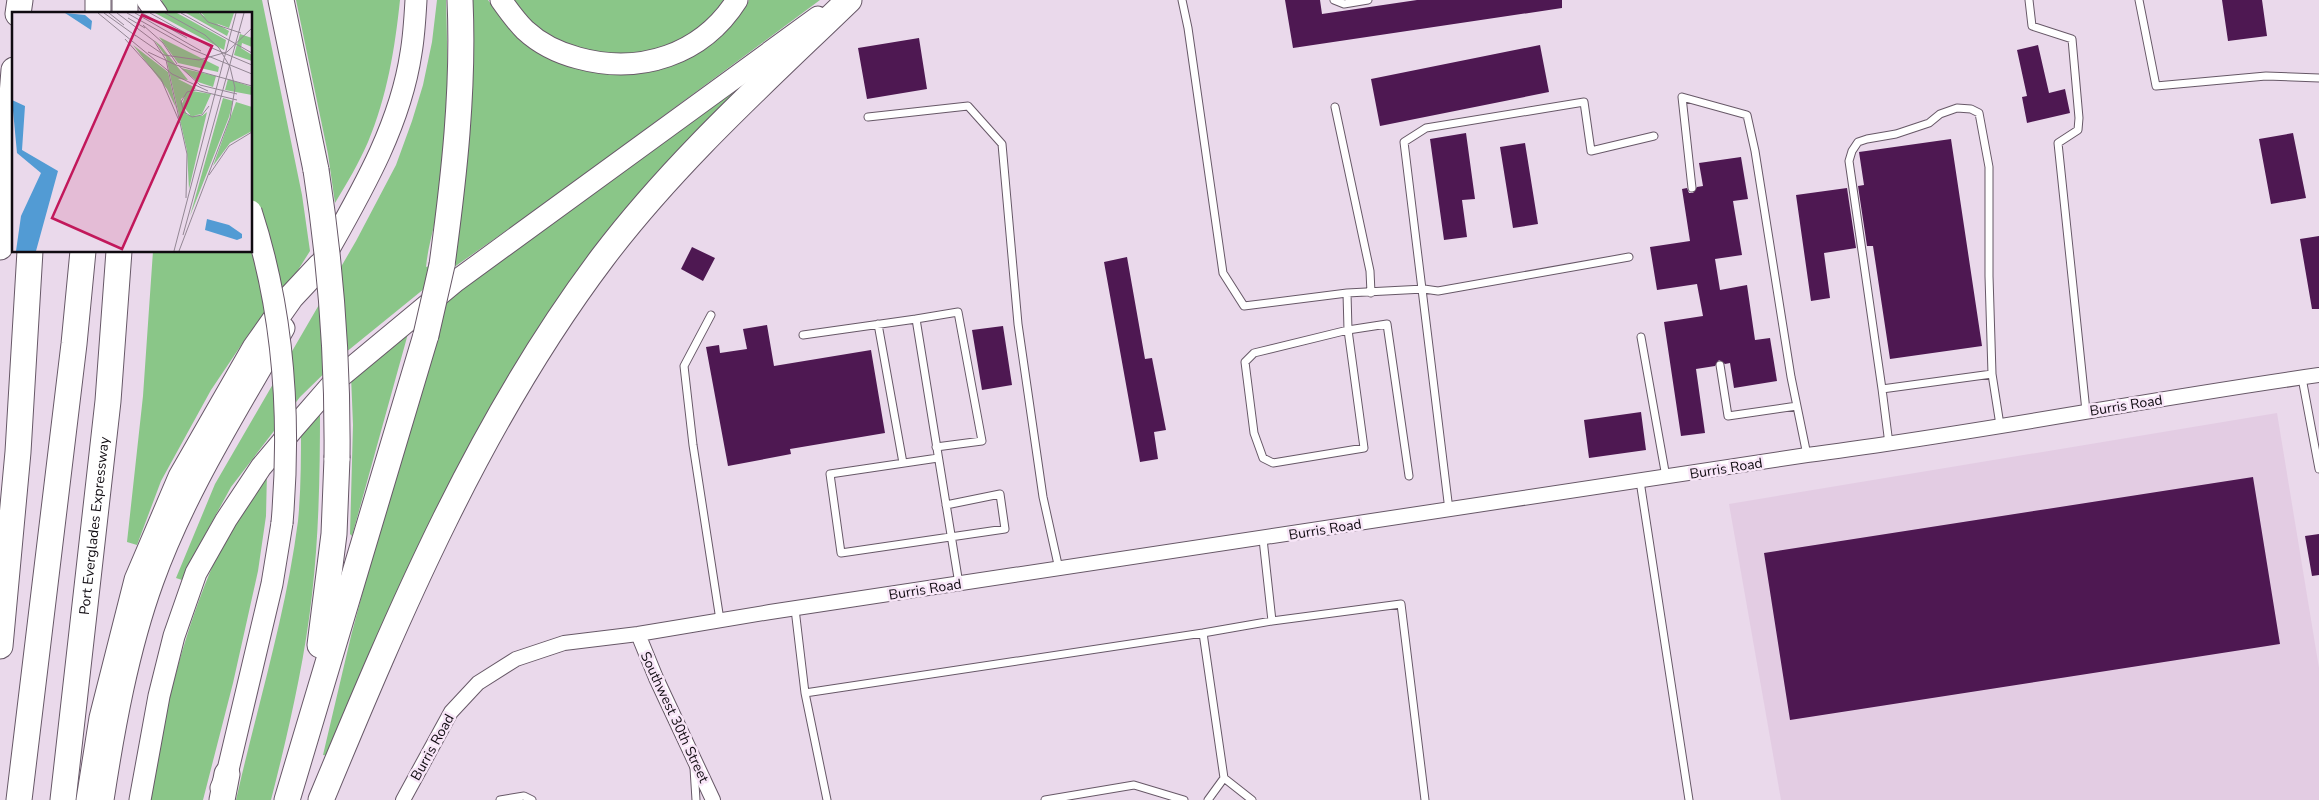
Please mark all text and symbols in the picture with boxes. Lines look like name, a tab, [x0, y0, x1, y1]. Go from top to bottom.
inset map	[12, 12, 252, 252]
street label: Burris Road	[2088, 390, 2164, 421]
street label: Port Everglades Expressway	[75, 435, 114, 616]
street label: Burris Road	[1688, 453, 1764, 484]
street label: Burris Road	[1287, 514, 1363, 545]
street label: Burris Road	[887, 574, 963, 605]
street label: Southwest 30th Street	[636, 649, 713, 786]
street label: Burris Road	[406, 710, 459, 784]

